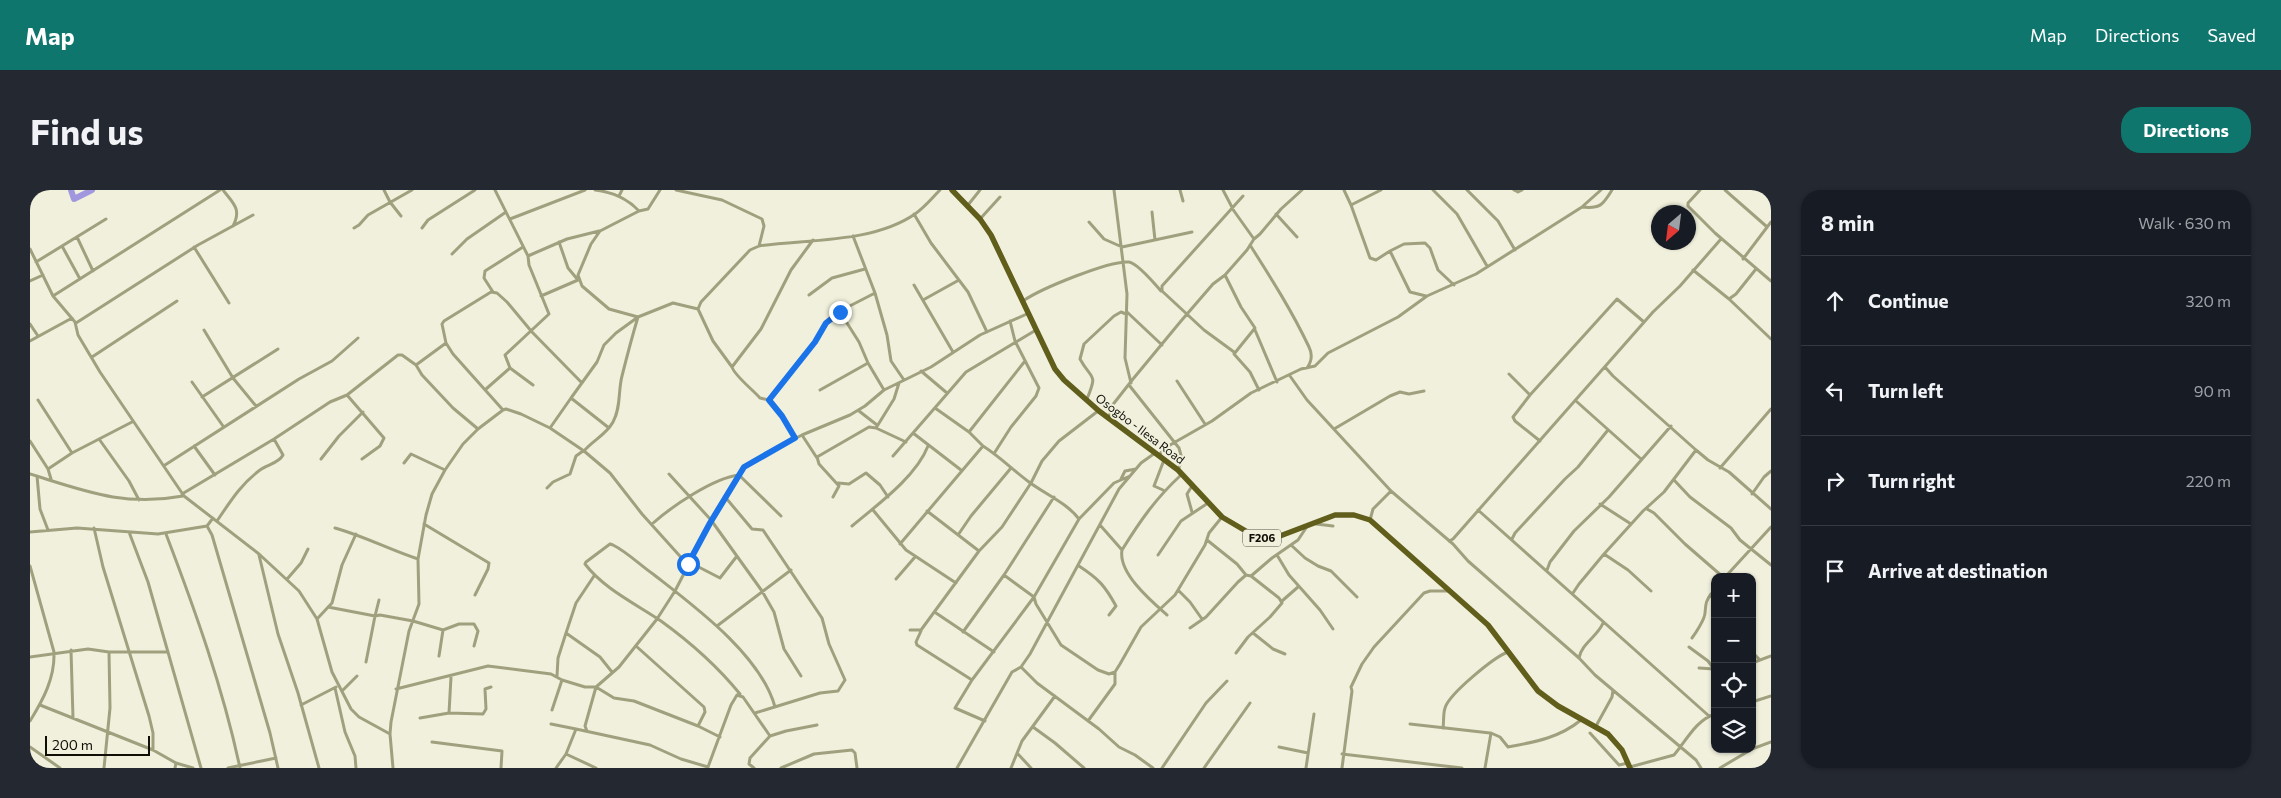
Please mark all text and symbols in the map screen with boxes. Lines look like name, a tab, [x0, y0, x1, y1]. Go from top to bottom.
text: Map	[25, 21, 75, 50]
text: Map	[2030, 24, 2067, 46]
text: Directions	[2095, 24, 2179, 46]
text: Saved	[2207, 24, 2256, 46]
button: Directions	[2121, 107, 2251, 153]
text: Find us	[30, 109, 144, 152]
north arrow	[1651, 205, 1696, 250]
text: 8 min	[1821, 210, 1874, 235]
text: Walk · 630 m	[2138, 213, 2231, 232]
icon: ahead	[1821, 287, 1849, 315]
text: Continue	[1868, 289, 1948, 312]
text: 320 m	[2186, 291, 2231, 310]
route end	[829, 301, 852, 324]
icon: left	[1821, 377, 1849, 405]
text: Turn left	[1868, 379, 1943, 402]
text: 90 m	[2194, 381, 2231, 400]
street label: Osogbo - Ilesa Road	[1093, 390, 1188, 466]
icon: right	[1821, 467, 1849, 495]
text: Turn right	[1868, 469, 1955, 492]
text: 220 m	[2186, 471, 2231, 490]
road number: F206	[1243, 529, 1281, 546]
route start	[677, 553, 700, 576]
icon: arrive	[1821, 557, 1849, 585]
text: Arrive at destination	[1868, 559, 2048, 582]
map controls	[1711, 573, 1756, 753]
button: +	[1711, 573, 1756, 618]
button: −	[1711, 618, 1756, 663]
button: locate	[1711, 663, 1756, 708]
button: layers	[1711, 708, 1756, 753]
scale bar	[45, 733, 150, 756]
text: 200 m	[52, 736, 93, 753]

